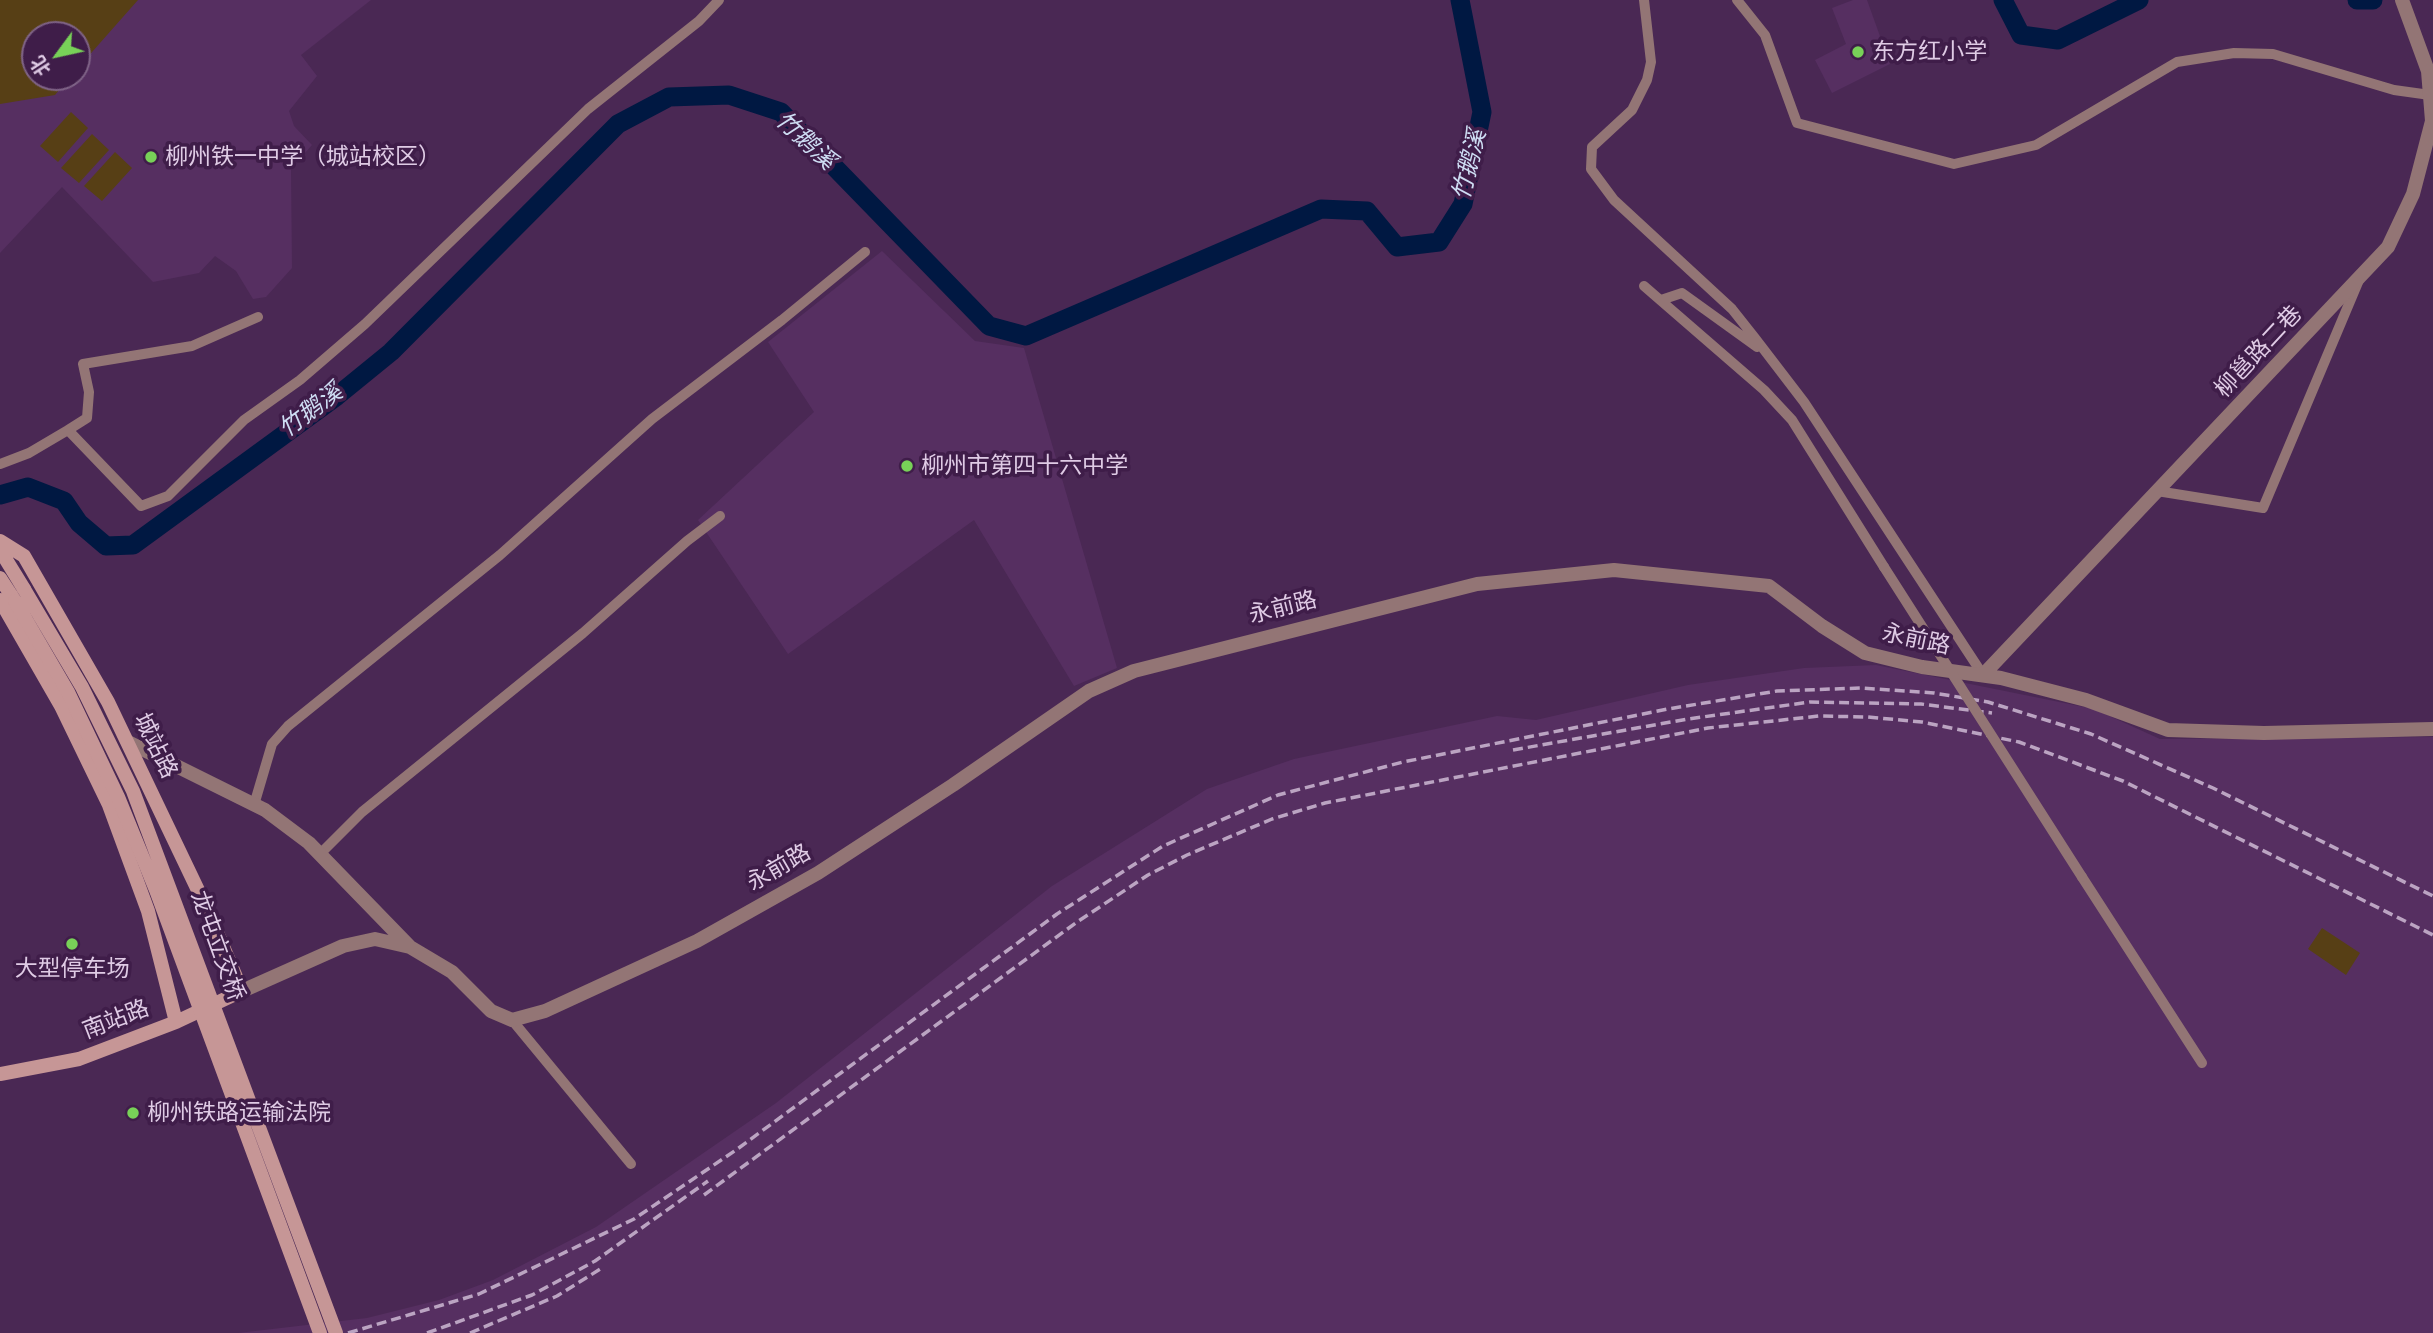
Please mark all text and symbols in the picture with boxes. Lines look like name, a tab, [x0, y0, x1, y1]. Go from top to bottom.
north arrow	[21, 21, 91, 91]
place label: 东方红小学	[1872, 38, 1987, 66]
marker: 东方红小学	[1850, 44, 1866, 60]
text: 北	[24, 52, 55, 81]
water label: 竹鹅溪	[769, 106, 841, 176]
water label: 竹鹅溪	[1447, 127, 1493, 203]
place label: 柳州铁一中学（城站校区）	[165, 143, 441, 171]
marker: 柳州铁一中学（城站校区）	[143, 149, 159, 165]
street label: 柳邕路二巷	[2210, 301, 2308, 403]
water label: 竹鹅溪	[274, 378, 348, 444]
place label: 柳州市第四十六中学	[921, 452, 1128, 480]
marker: 柳州市第四十六中学	[899, 458, 915, 474]
street label: 永前路	[1246, 586, 1320, 630]
street label: 永前路	[1879, 619, 1953, 661]
street label: 城站路	[127, 709, 183, 783]
street label: 永前路	[742, 839, 816, 897]
street label: 龙屯立交桥	[184, 887, 250, 1005]
marker: 大型停车场	[64, 936, 80, 952]
place label: 大型停车场	[15, 955, 129, 983]
street label: 南站路	[79, 995, 153, 1045]
place label: 柳州铁路运输法院	[147, 1099, 331, 1127]
marker: 柳州铁路运输法院	[125, 1105, 141, 1121]

